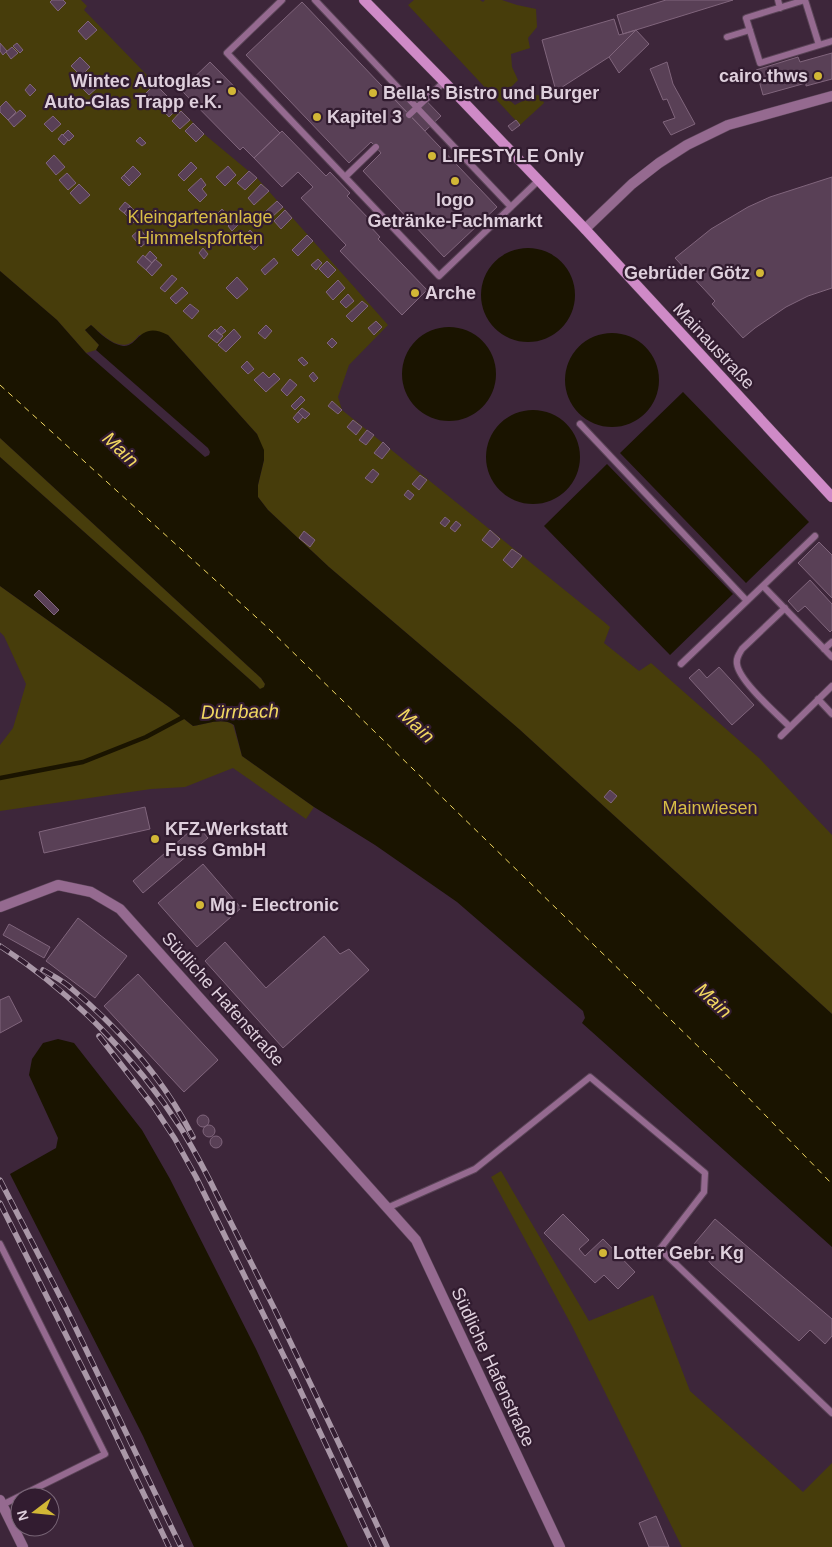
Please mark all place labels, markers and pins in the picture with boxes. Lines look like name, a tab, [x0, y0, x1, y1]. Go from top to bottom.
place label: cairo.thws	[719, 66, 808, 86]
marker: cairo.thws	[812, 70, 824, 82]
place label: Wintec Autoglas - Auto-Glas Trapp e.K.	[44, 71, 222, 112]
place label: Bella's Bistro und Burger	[383, 83, 599, 103]
marker: Wintec Autoglas - Auto-Glas Trapp e.K.	[226, 85, 238, 97]
marker: Bella's Bistro und Burger	[367, 87, 379, 99]
place label: Kapitel 3	[327, 107, 402, 127]
marker: Kapitel 3	[311, 111, 323, 123]
place label: LIFESTYLE Only	[442, 146, 584, 166]
marker: LIFESTYLE Only	[426, 150, 438, 162]
marker: logo Getränke-Fachmarkt	[449, 175, 461, 187]
place label: logo Getränke-Fachmarkt	[367, 190, 543, 231]
place label: Gebrüder Götz	[624, 263, 750, 283]
marker: Gebrüder Götz	[754, 267, 766, 279]
place label: Arche	[425, 283, 476, 303]
marker: Arche	[409, 287, 421, 299]
place label: KFZ-Werkstatt Fuss GmbH	[165, 819, 288, 860]
marker: KFZ-Werkstatt Fuss GmbH	[149, 833, 161, 845]
place label: Mg - Electronic	[210, 895, 339, 915]
marker: Mg - Electronic	[194, 899, 206, 911]
place label: Lotter Gebr. Kg	[613, 1243, 744, 1263]
marker: Lotter Gebr. Kg	[597, 1247, 609, 1259]

